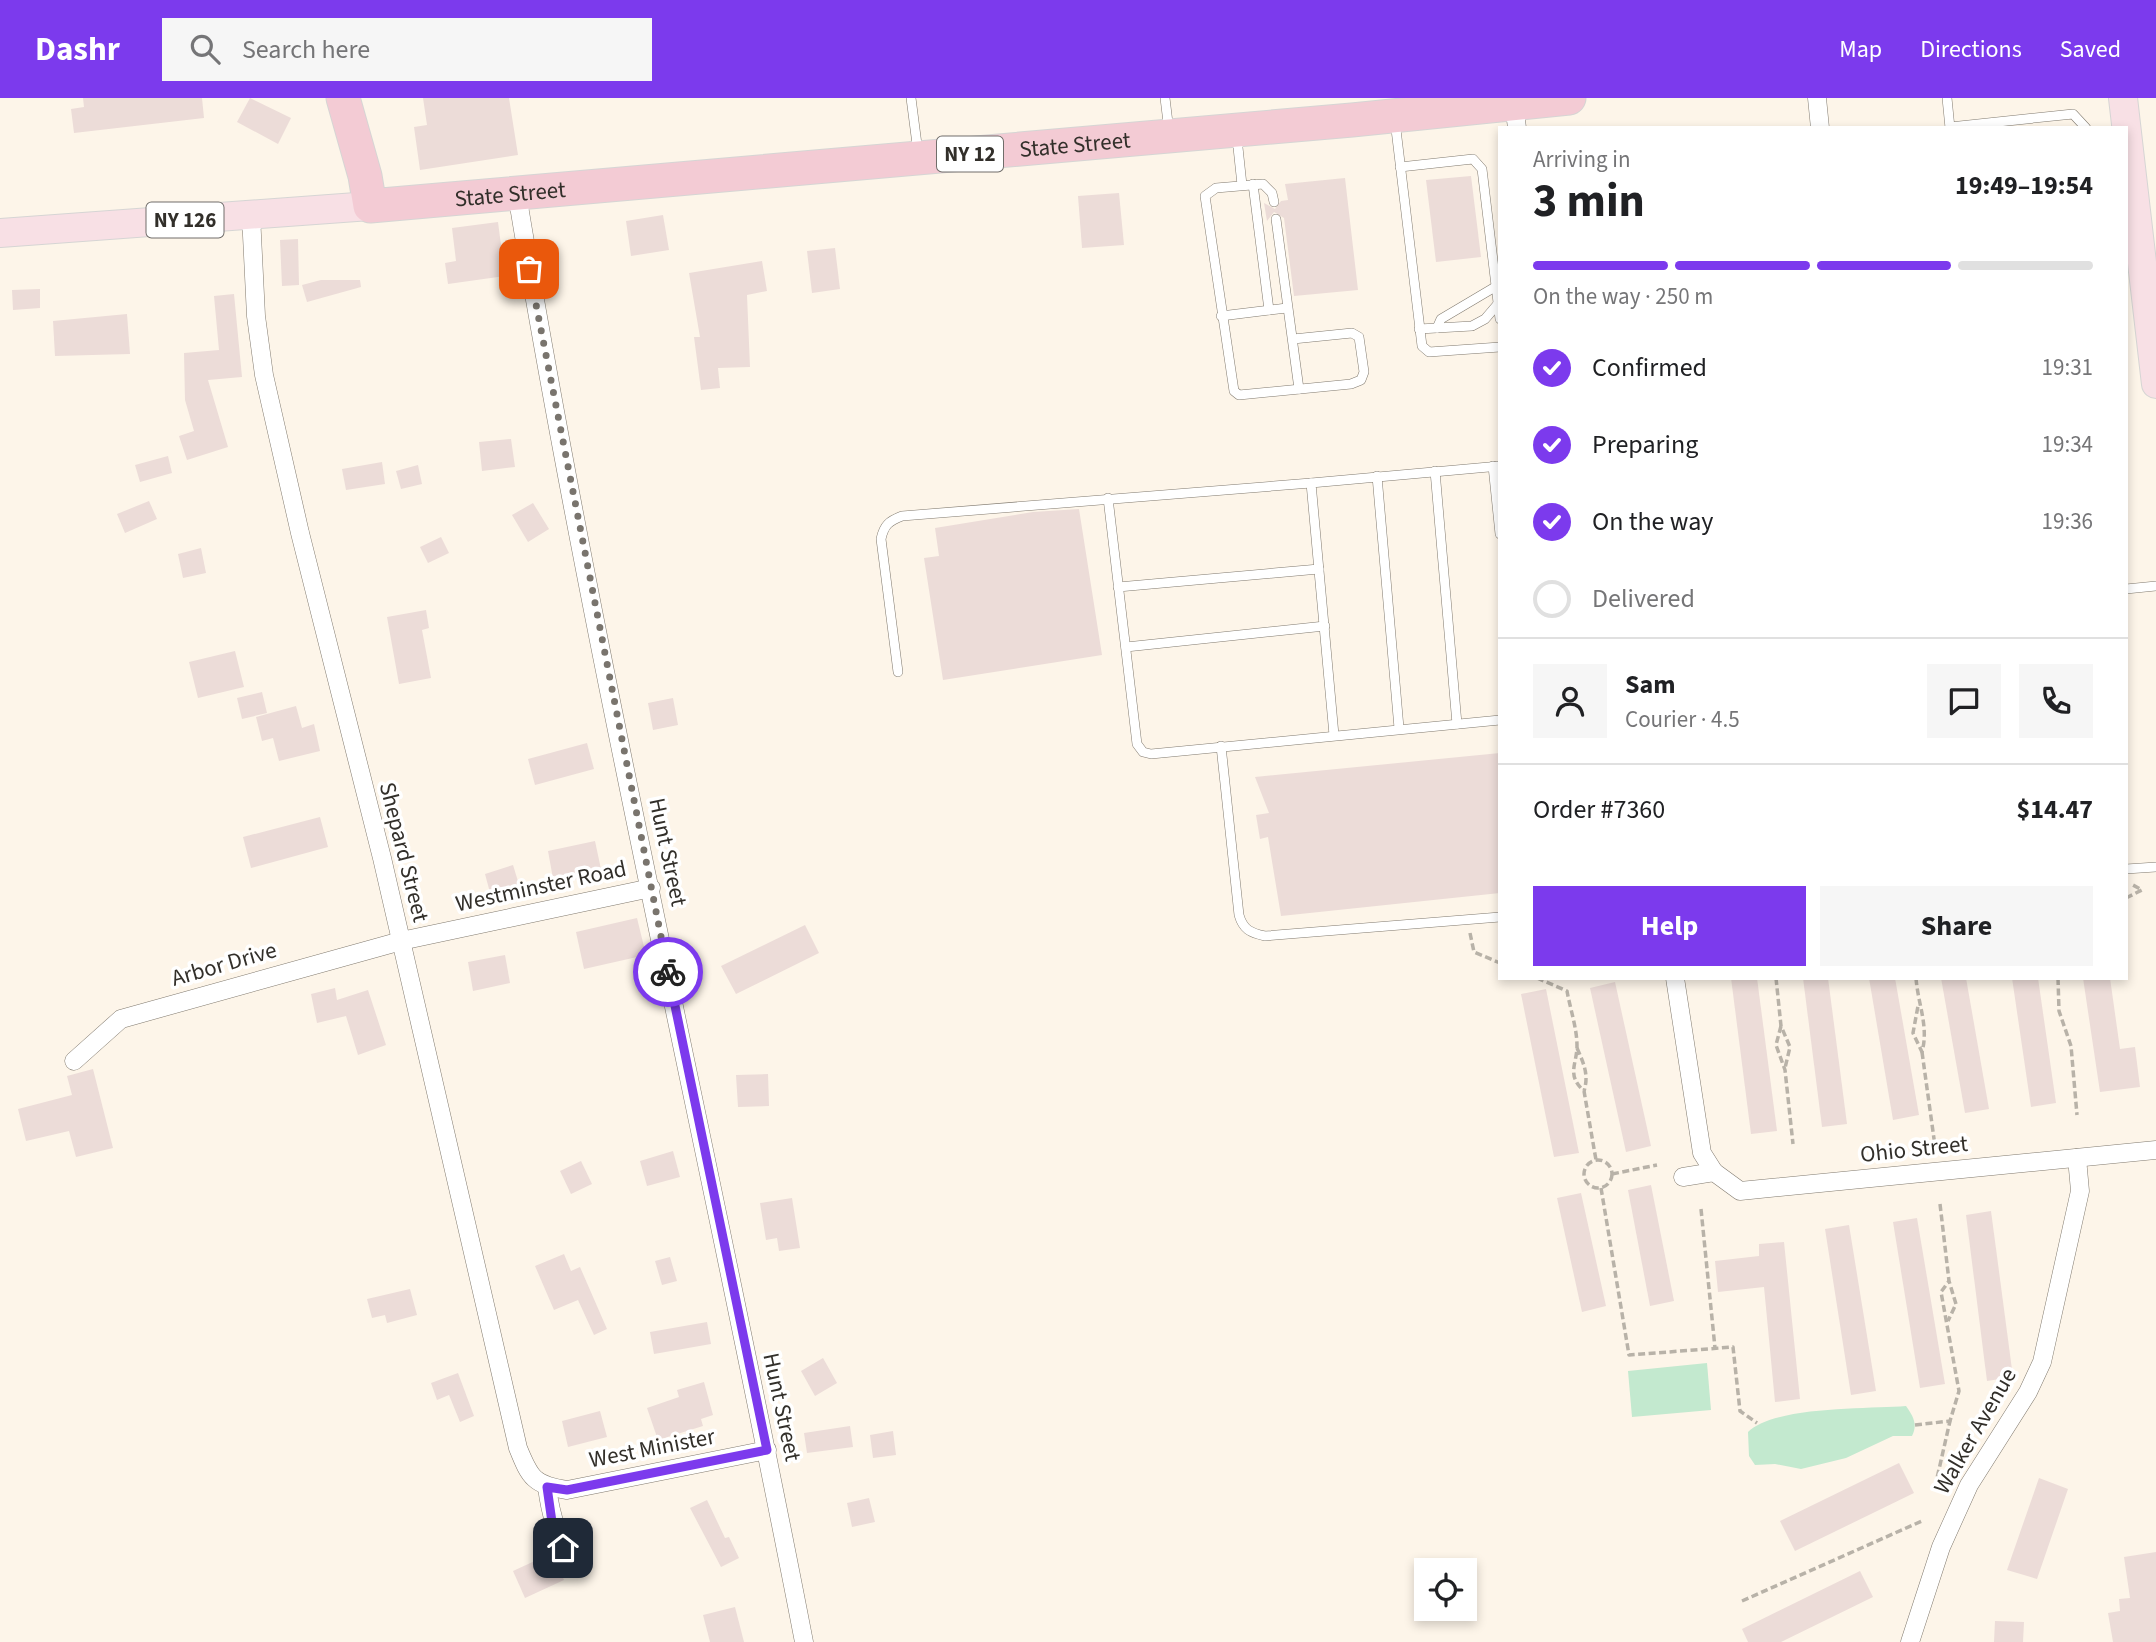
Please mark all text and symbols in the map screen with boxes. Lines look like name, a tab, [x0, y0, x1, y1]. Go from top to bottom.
search box	[162, 18, 652, 81]
text: Dashr	[35, 26, 120, 73]
icon: search	[186, 30, 224, 68]
text: Search here	[242, 31, 370, 68]
text: Map	[1839, 32, 1882, 67]
text: Directions	[1920, 32, 2022, 67]
text: Saved	[2060, 32, 2121, 67]
street label: State Street	[1018, 123, 1132, 166]
road number: NY 12	[937, 136, 1003, 172]
text: Arriving in	[1533, 143, 1631, 176]
text: 19:49–19:54	[1955, 167, 2093, 204]
text: 3 min	[1533, 169, 1645, 234]
street label: State Street	[453, 172, 567, 215]
road number: NY 126	[146, 202, 224, 238]
pin	[499, 239, 559, 299]
icon: bag	[510, 250, 548, 288]
text: On the way · 250 m	[1533, 280, 1713, 313]
icon: check	[1533, 349, 1571, 387]
text: Confirmed	[1592, 349, 1707, 386]
text: 19:31	[2042, 351, 2093, 384]
icon: check	[1533, 426, 1571, 464]
text: Preparing	[1592, 426, 1698, 463]
text: 19:34	[2042, 428, 2093, 461]
icon: check	[1533, 503, 1571, 541]
text: On the way	[1592, 503, 1713, 540]
text: 19:36	[2042, 505, 2093, 538]
text: Delivered	[1592, 580, 1695, 617]
button: person	[1533, 664, 1607, 738]
button: chat	[1927, 664, 2001, 738]
button: phone	[2019, 664, 2093, 738]
text: Sam	[1625, 666, 1675, 703]
text: Courier · 4.5	[1625, 703, 1740, 736]
street label: Shepard Street	[371, 779, 437, 926]
text: Order #7360	[1533, 791, 1665, 828]
text: $14.47	[2017, 791, 2093, 828]
street label: Hunt Street	[640, 795, 696, 909]
street label: Westminster Road	[453, 852, 629, 920]
button: Help	[1533, 886, 1806, 966]
button: Share	[1820, 886, 2093, 966]
street label: Arbor Drive	[167, 933, 281, 995]
courier	[633, 937, 703, 1007]
icon: bike	[649, 953, 687, 991]
street label: Ohio Street	[1859, 1127, 1970, 1171]
street label: Hunt Street	[754, 1350, 810, 1464]
street label: Walker Avenue	[1925, 1362, 2025, 1500]
street label: West Minister	[586, 1419, 719, 1476]
pin	[533, 1518, 593, 1578]
icon: home	[544, 1529, 582, 1567]
map controls	[1414, 1558, 1477, 1621]
button: locate	[1414, 1558, 1477, 1621]

